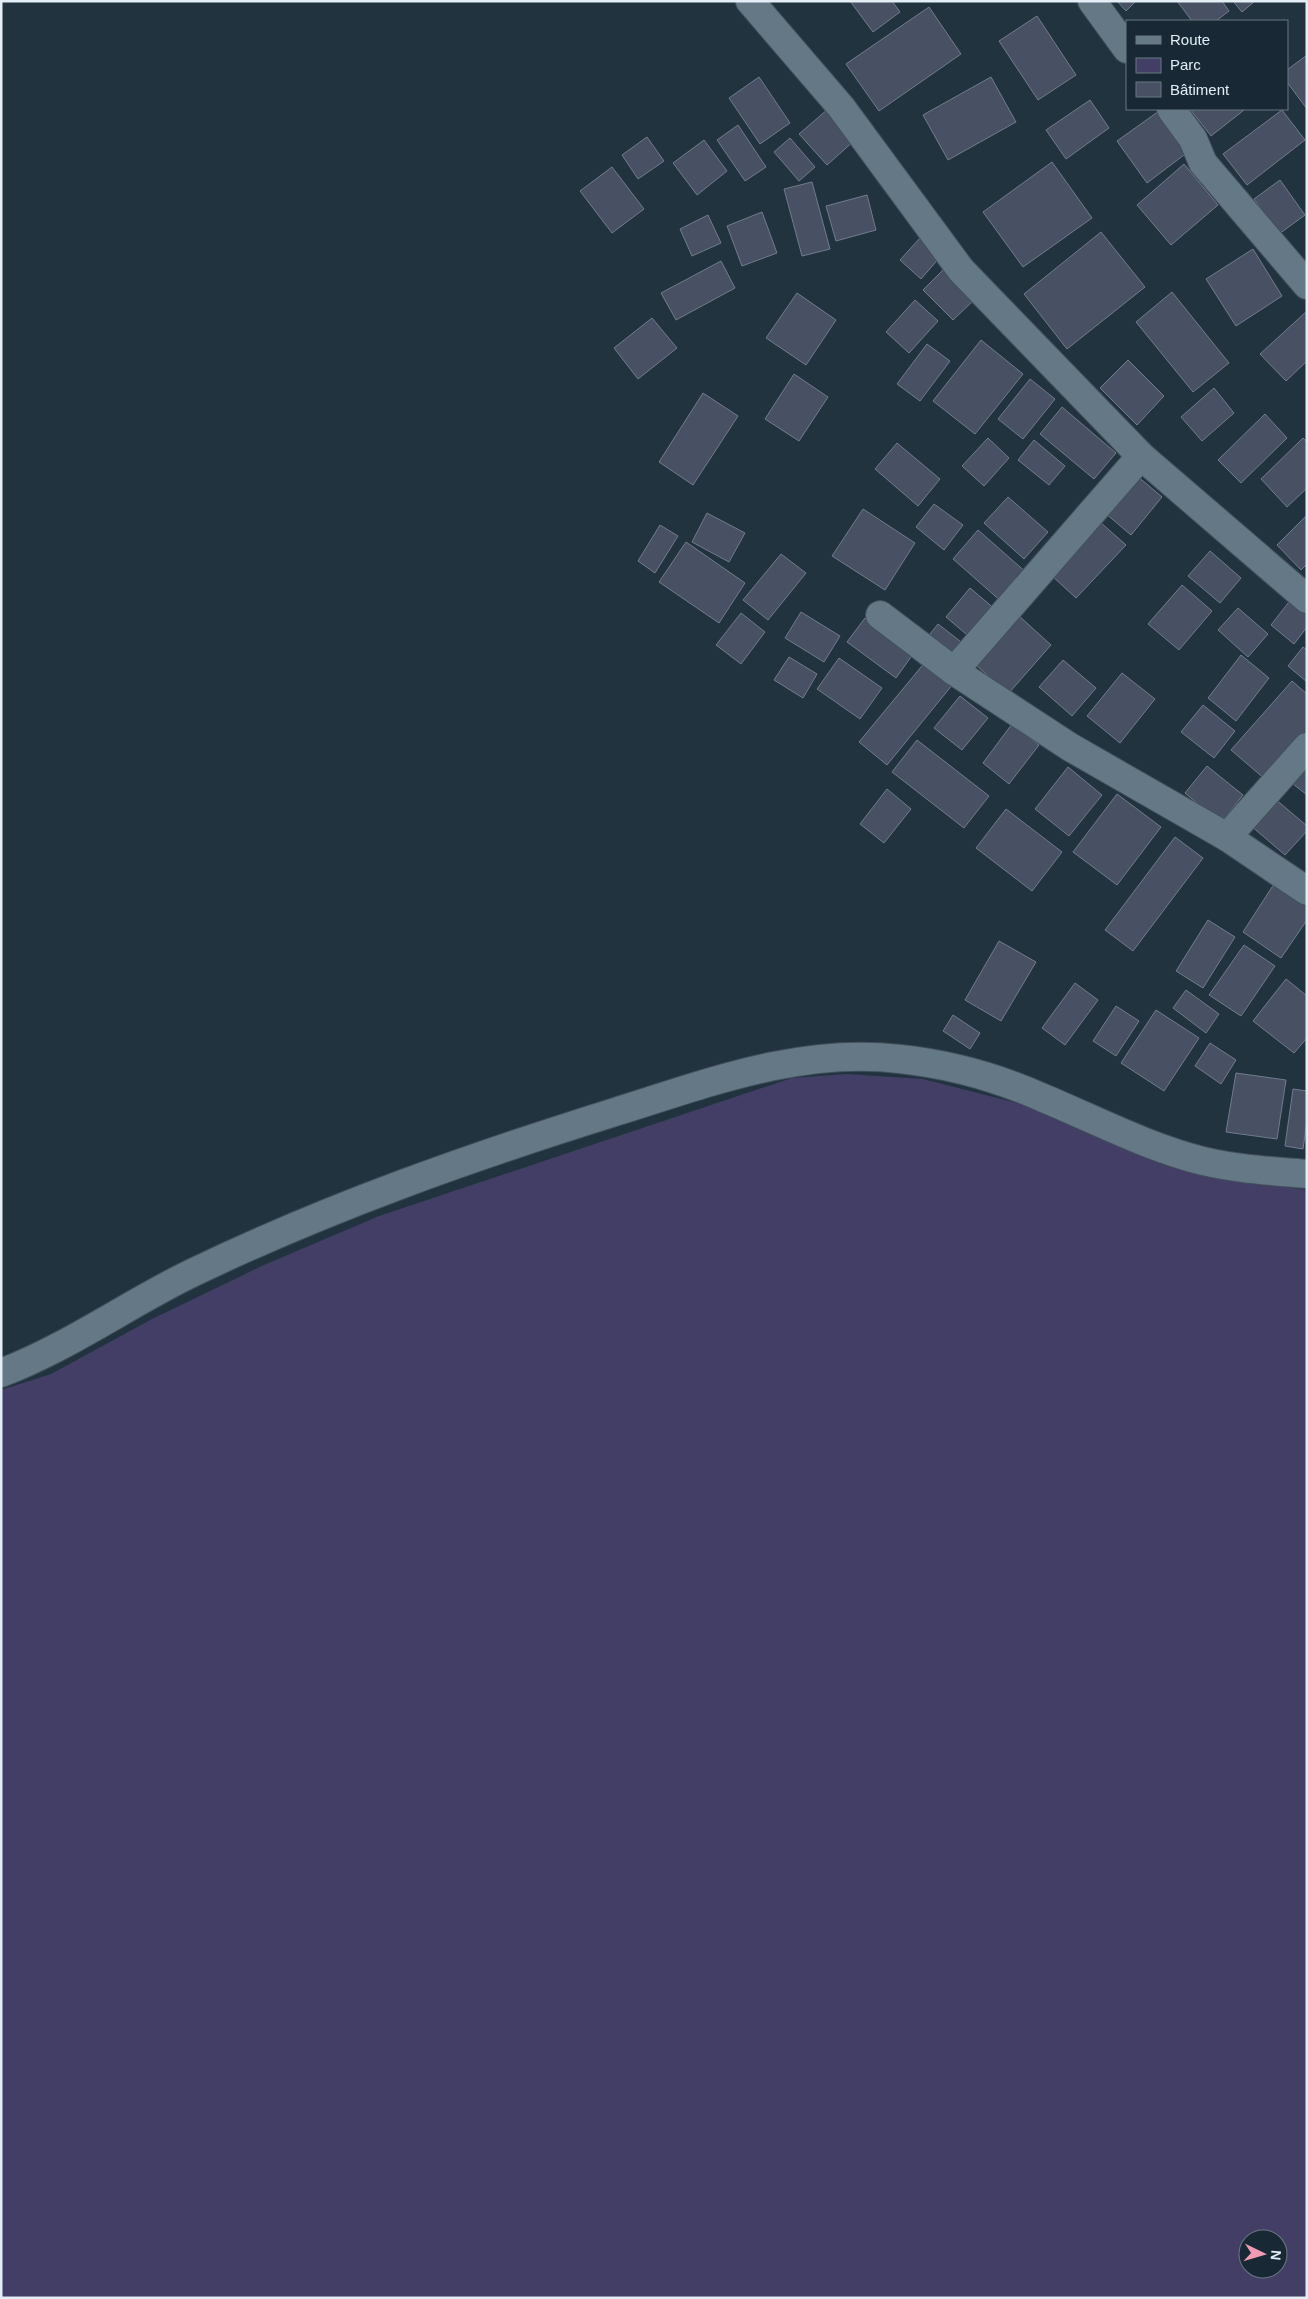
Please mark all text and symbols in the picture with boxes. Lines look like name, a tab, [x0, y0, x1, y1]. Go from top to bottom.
legend	[1126, 20, 1288, 110]
text: Route	[1170, 31, 1210, 48]
text: Parc	[1170, 56, 1201, 73]
text: Bâtiment	[1170, 81, 1230, 98]
north arrow	[1238, 2229, 1288, 2279]
text: N	[1268, 2249, 1284, 2261]

